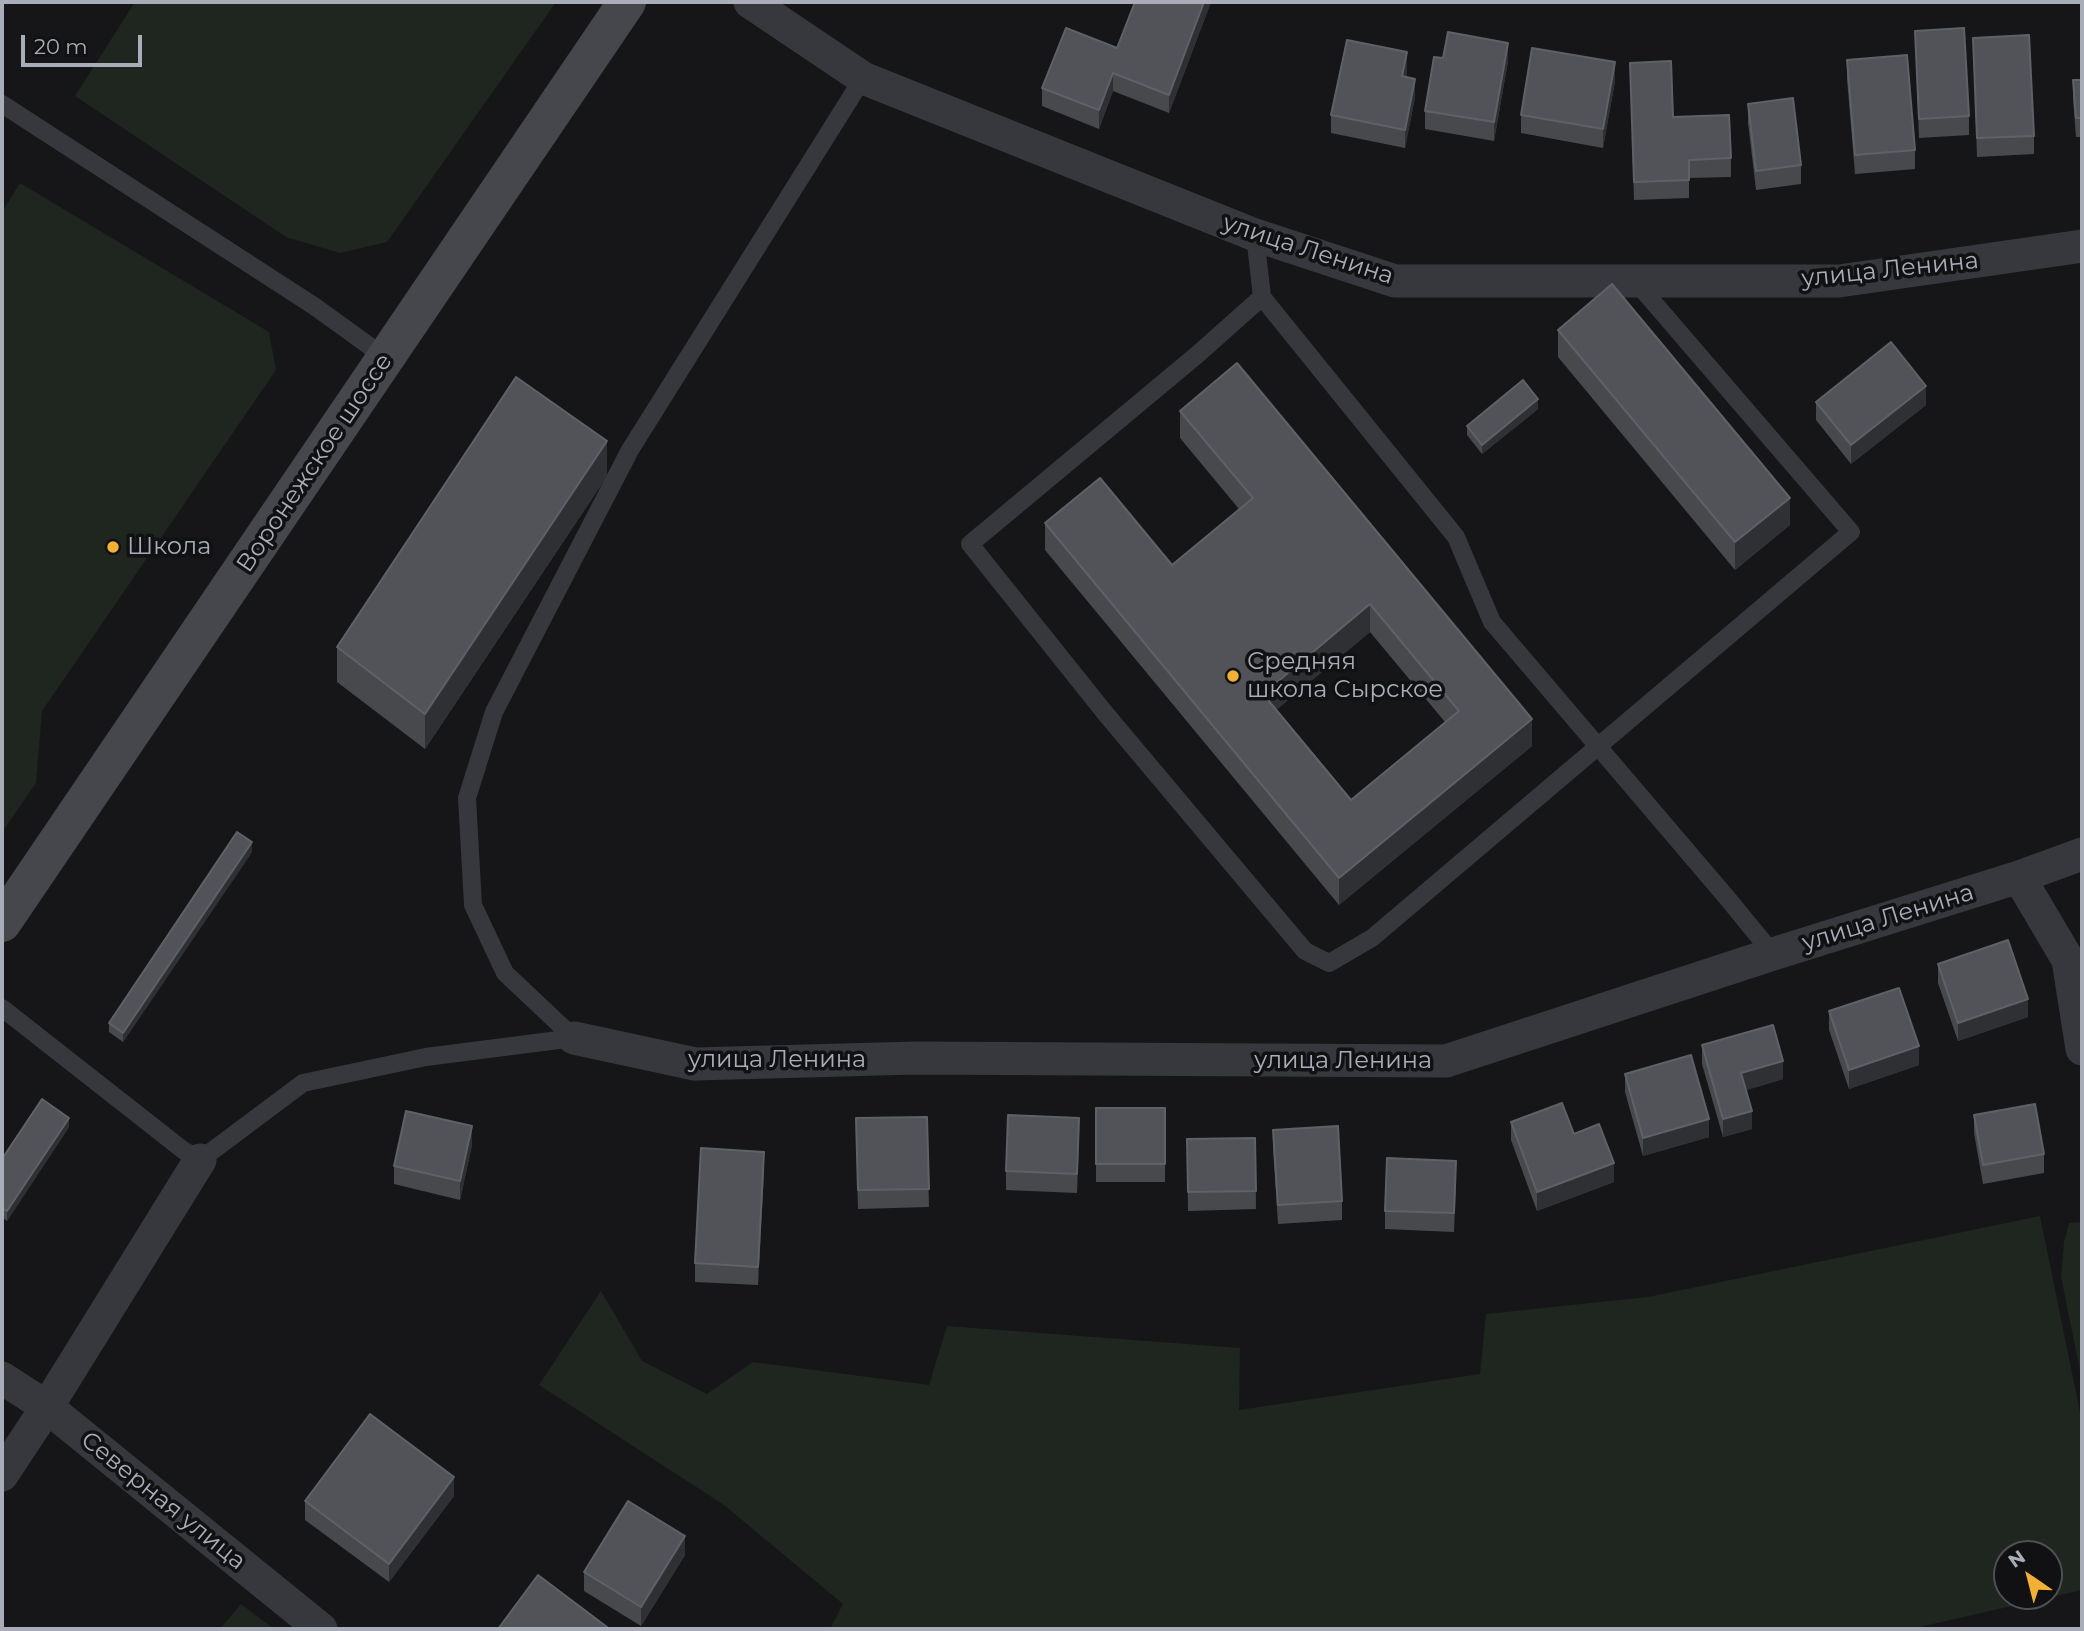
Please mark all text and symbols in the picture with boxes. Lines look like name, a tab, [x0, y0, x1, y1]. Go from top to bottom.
scale bar	[24, 21, 145, 65]
text: 20 m	[34, 34, 88, 59]
street label: улица Ленина	[1219, 209, 1397, 291]
street label: улица Ленина	[1800, 246, 1980, 294]
street label: Воронежское шоссе	[231, 348, 399, 578]
place label: Школа	[127, 533, 211, 561]
marker: Школа	[105, 539, 121, 555]
place label: Средняя школа Сырское	[1247, 648, 1443, 704]
marker: Средняя школа Сырское	[1225, 668, 1241, 684]
street label: улица Ленина	[1799, 878, 1977, 958]
street label: улица Ленина	[688, 1046, 866, 1074]
street label: улица Ленина	[1254, 1047, 1432, 1075]
street label: Северная улица	[75, 1426, 251, 1576]
north arrow	[1993, 1540, 2063, 1610]
text: N	[2004, 1545, 2030, 1573]

